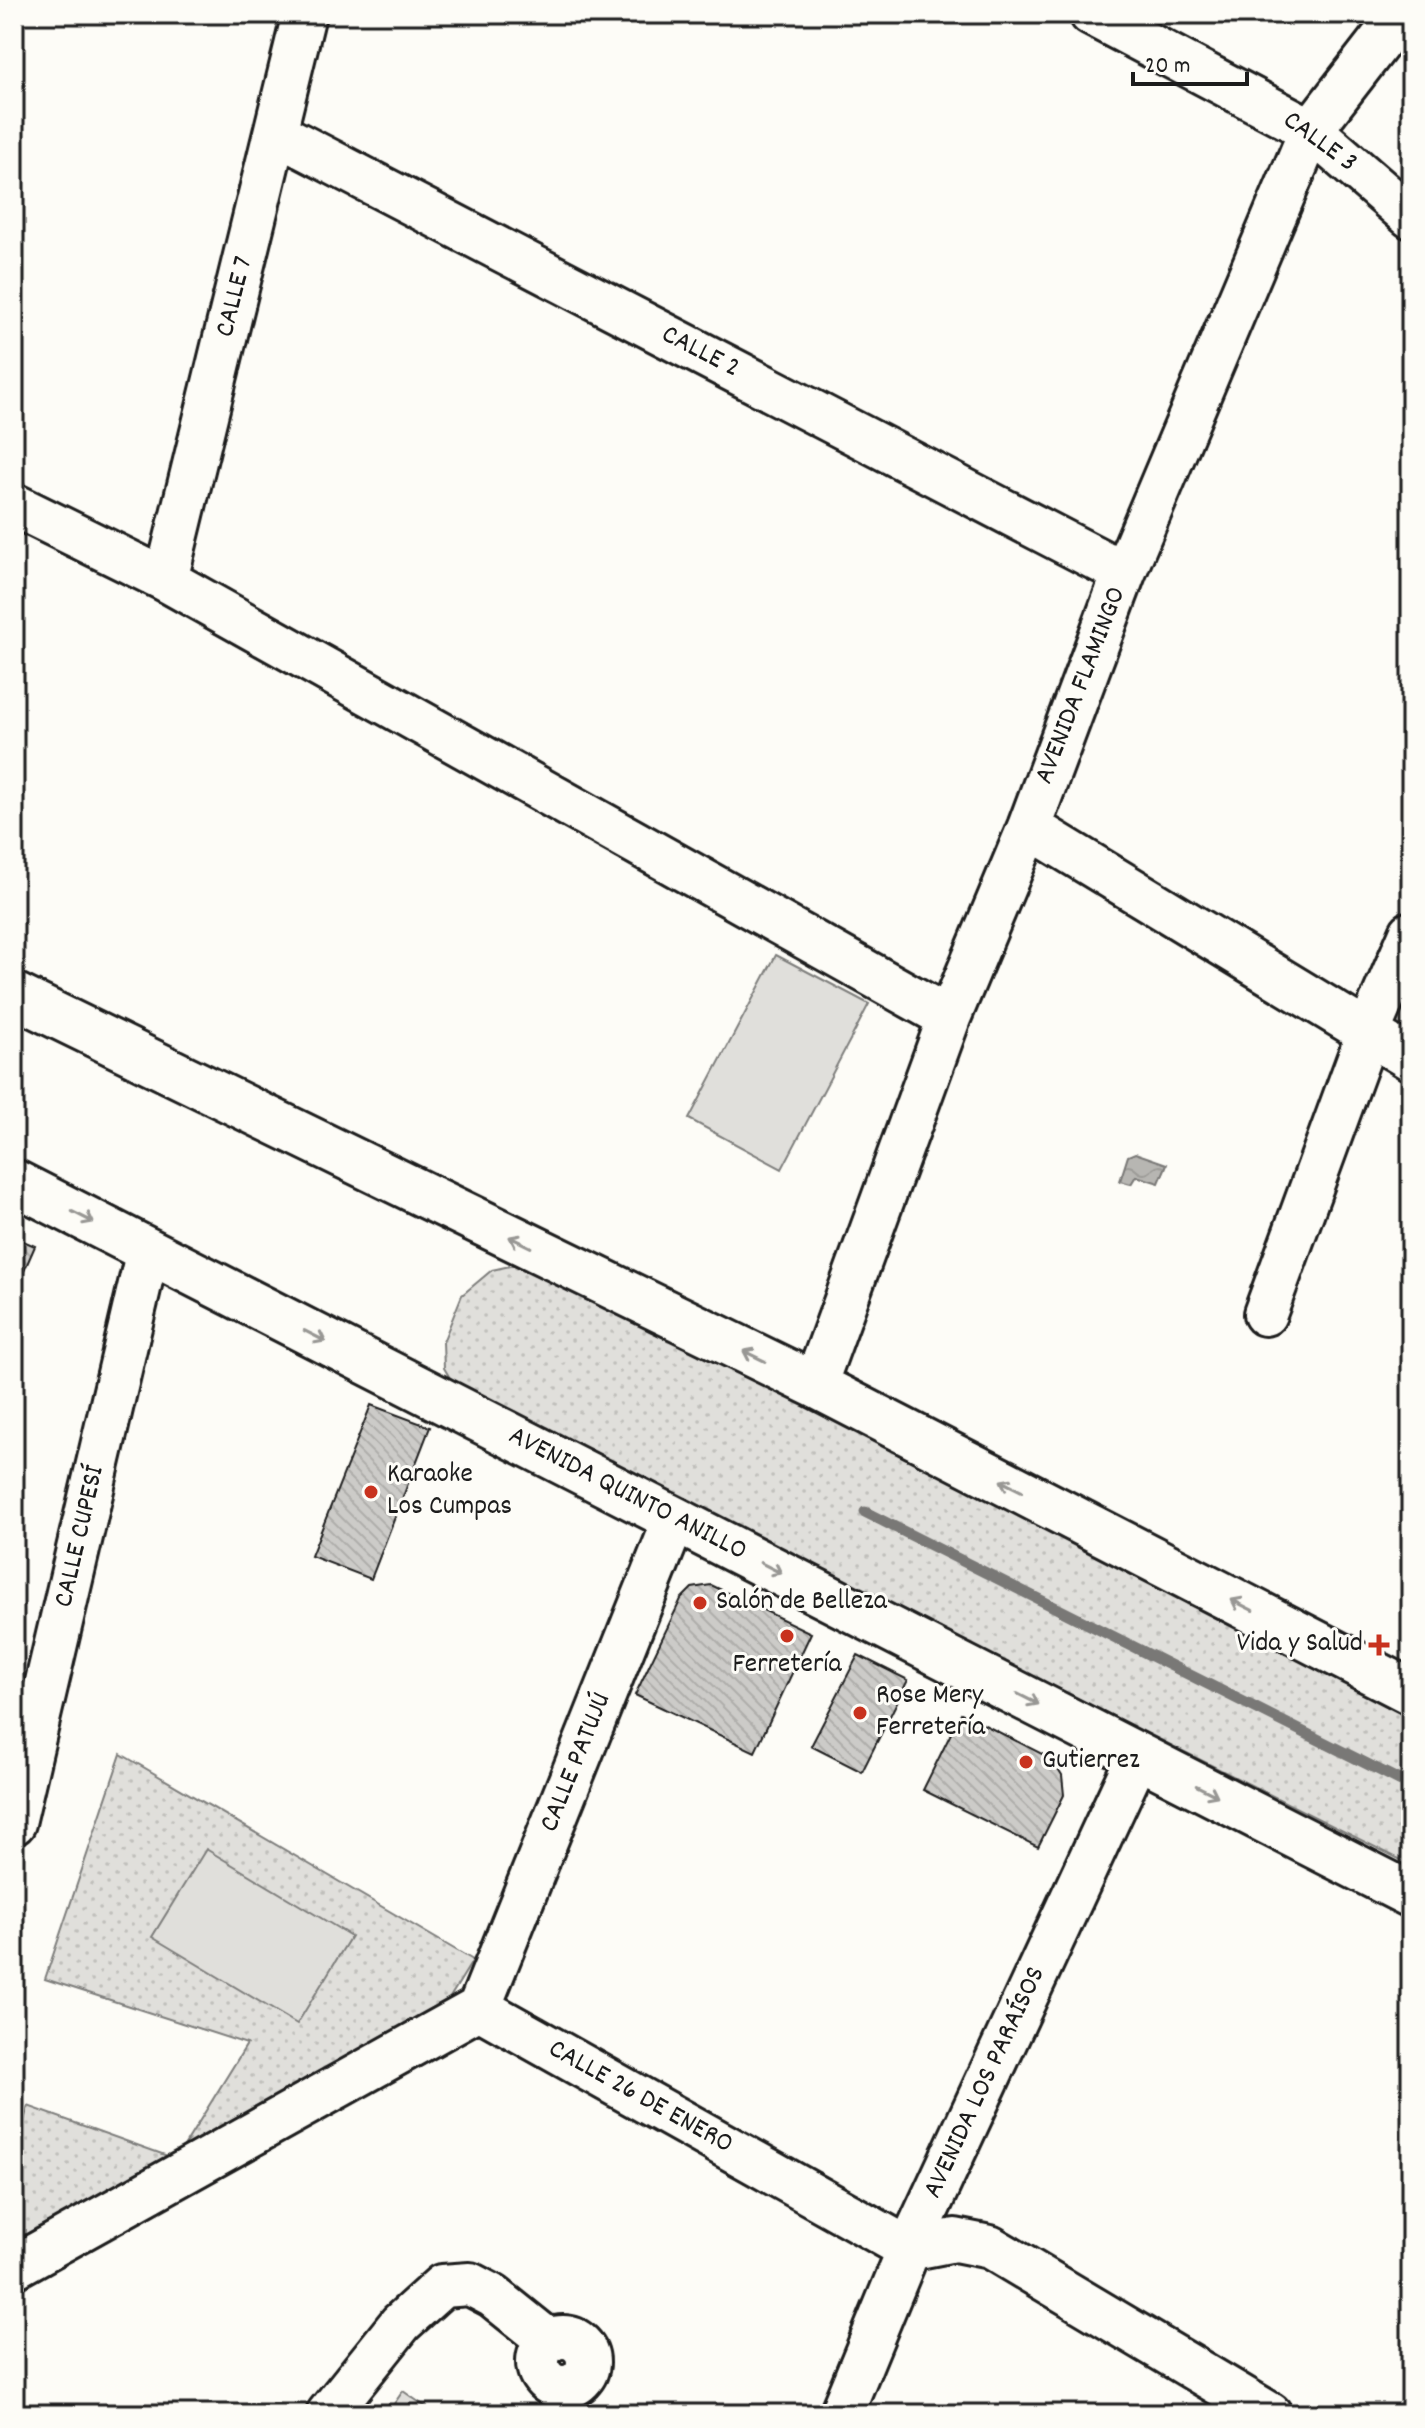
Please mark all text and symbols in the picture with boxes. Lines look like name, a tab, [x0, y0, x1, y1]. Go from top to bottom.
scale bar	[1133, 36, 1247, 86]
text: 20 m	[1145, 50, 1191, 84]
street label: CALLE 3	[1273, 102, 1365, 184]
street label: CALLE 7	[207, 252, 265, 342]
street label: CALLE 2	[654, 316, 746, 390]
street label: AVENIDA FLAMINGO	[1026, 582, 1138, 790]
one-way arrow	[71, 1210, 95, 1226]
one-way arrow	[509, 1234, 533, 1249]
one-way arrow	[303, 1328, 327, 1344]
one-way arrow	[743, 1348, 767, 1363]
street label: AVENIDA QUINTO ANILLO	[501, 1417, 753, 1573]
place label: Karaoke Los Cumpas	[387, 1456, 512, 1528]
street label: CALLE CUPESÍ	[45, 1461, 117, 1612]
one-way arrow	[999, 1478, 1023, 1494]
marker: Karaoke Los Cumpas	[362, 1483, 380, 1501]
one-way arrow	[759, 1561, 783, 1577]
place label: Salón de Belleza	[716, 1583, 888, 1623]
marker: Salón de Belleza	[691, 1594, 709, 1612]
one-way arrow	[1231, 1597, 1255, 1613]
place label: Vida y Salud	[1237, 1625, 1363, 1665]
marker: Ferretería	[778, 1627, 796, 1645]
marker: Vida y Salud	[1370, 1636, 1388, 1654]
place label: Ferretería	[732, 1646, 842, 1686]
place label: Rose Mery Ferretería	[876, 1677, 986, 1749]
street label: CALLE PATUJÚ	[531, 1687, 623, 1839]
one-way arrow	[1015, 1692, 1039, 1708]
marker: Rose Mery Ferretería	[851, 1704, 869, 1722]
place label: Gutierrez	[1042, 1742, 1140, 1782]
marker: Gutierrez	[1017, 1753, 1035, 1771]
one-way arrow	[1195, 1784, 1219, 1799]
street label: AVENIDA LOS PARAÍSOS	[915, 1960, 1057, 2206]
street label: CALLE 26 DE ENERO	[540, 2031, 740, 2165]

